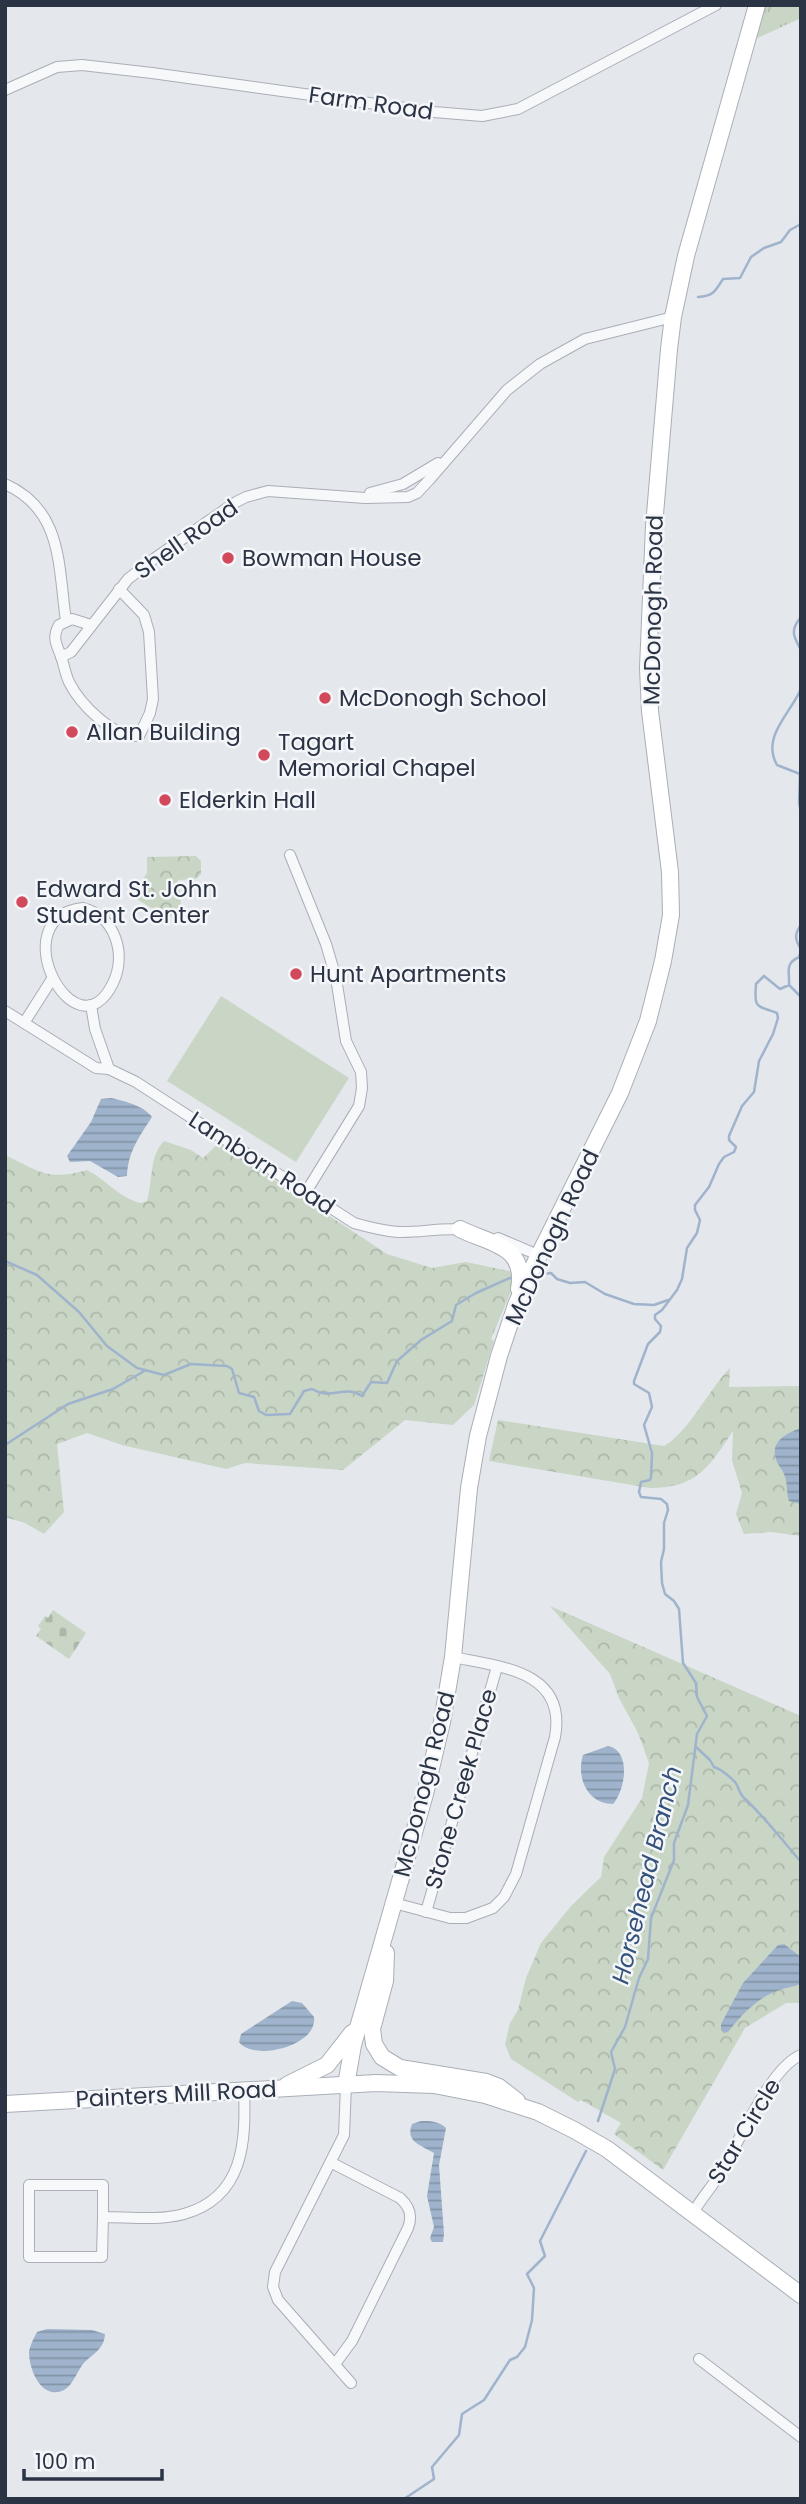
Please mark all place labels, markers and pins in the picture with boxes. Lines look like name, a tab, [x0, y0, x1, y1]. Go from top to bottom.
place label: Bowman House	[242, 542, 421, 574]
marker: Bowman House	[220, 550, 236, 566]
place label: McDonogh School	[339, 682, 547, 714]
marker: McDonogh School	[317, 690, 333, 706]
place label: Allan Building	[86, 716, 241, 748]
marker: Allan Building	[64, 724, 80, 740]
place label: Tagart Memorial Chapel	[278, 726, 476, 784]
marker: Tagart Memorial Chapel	[256, 747, 272, 763]
place label: Elderkin Hall	[179, 784, 316, 816]
marker: Elderkin Hall	[157, 792, 173, 808]
place label: Edward St. John Student Center	[36, 873, 217, 931]
marker: Edward St. John Student Center	[14, 894, 30, 910]
place label: Hunt Apartments	[310, 958, 506, 990]
marker: Hunt Apartments	[288, 966, 304, 982]

